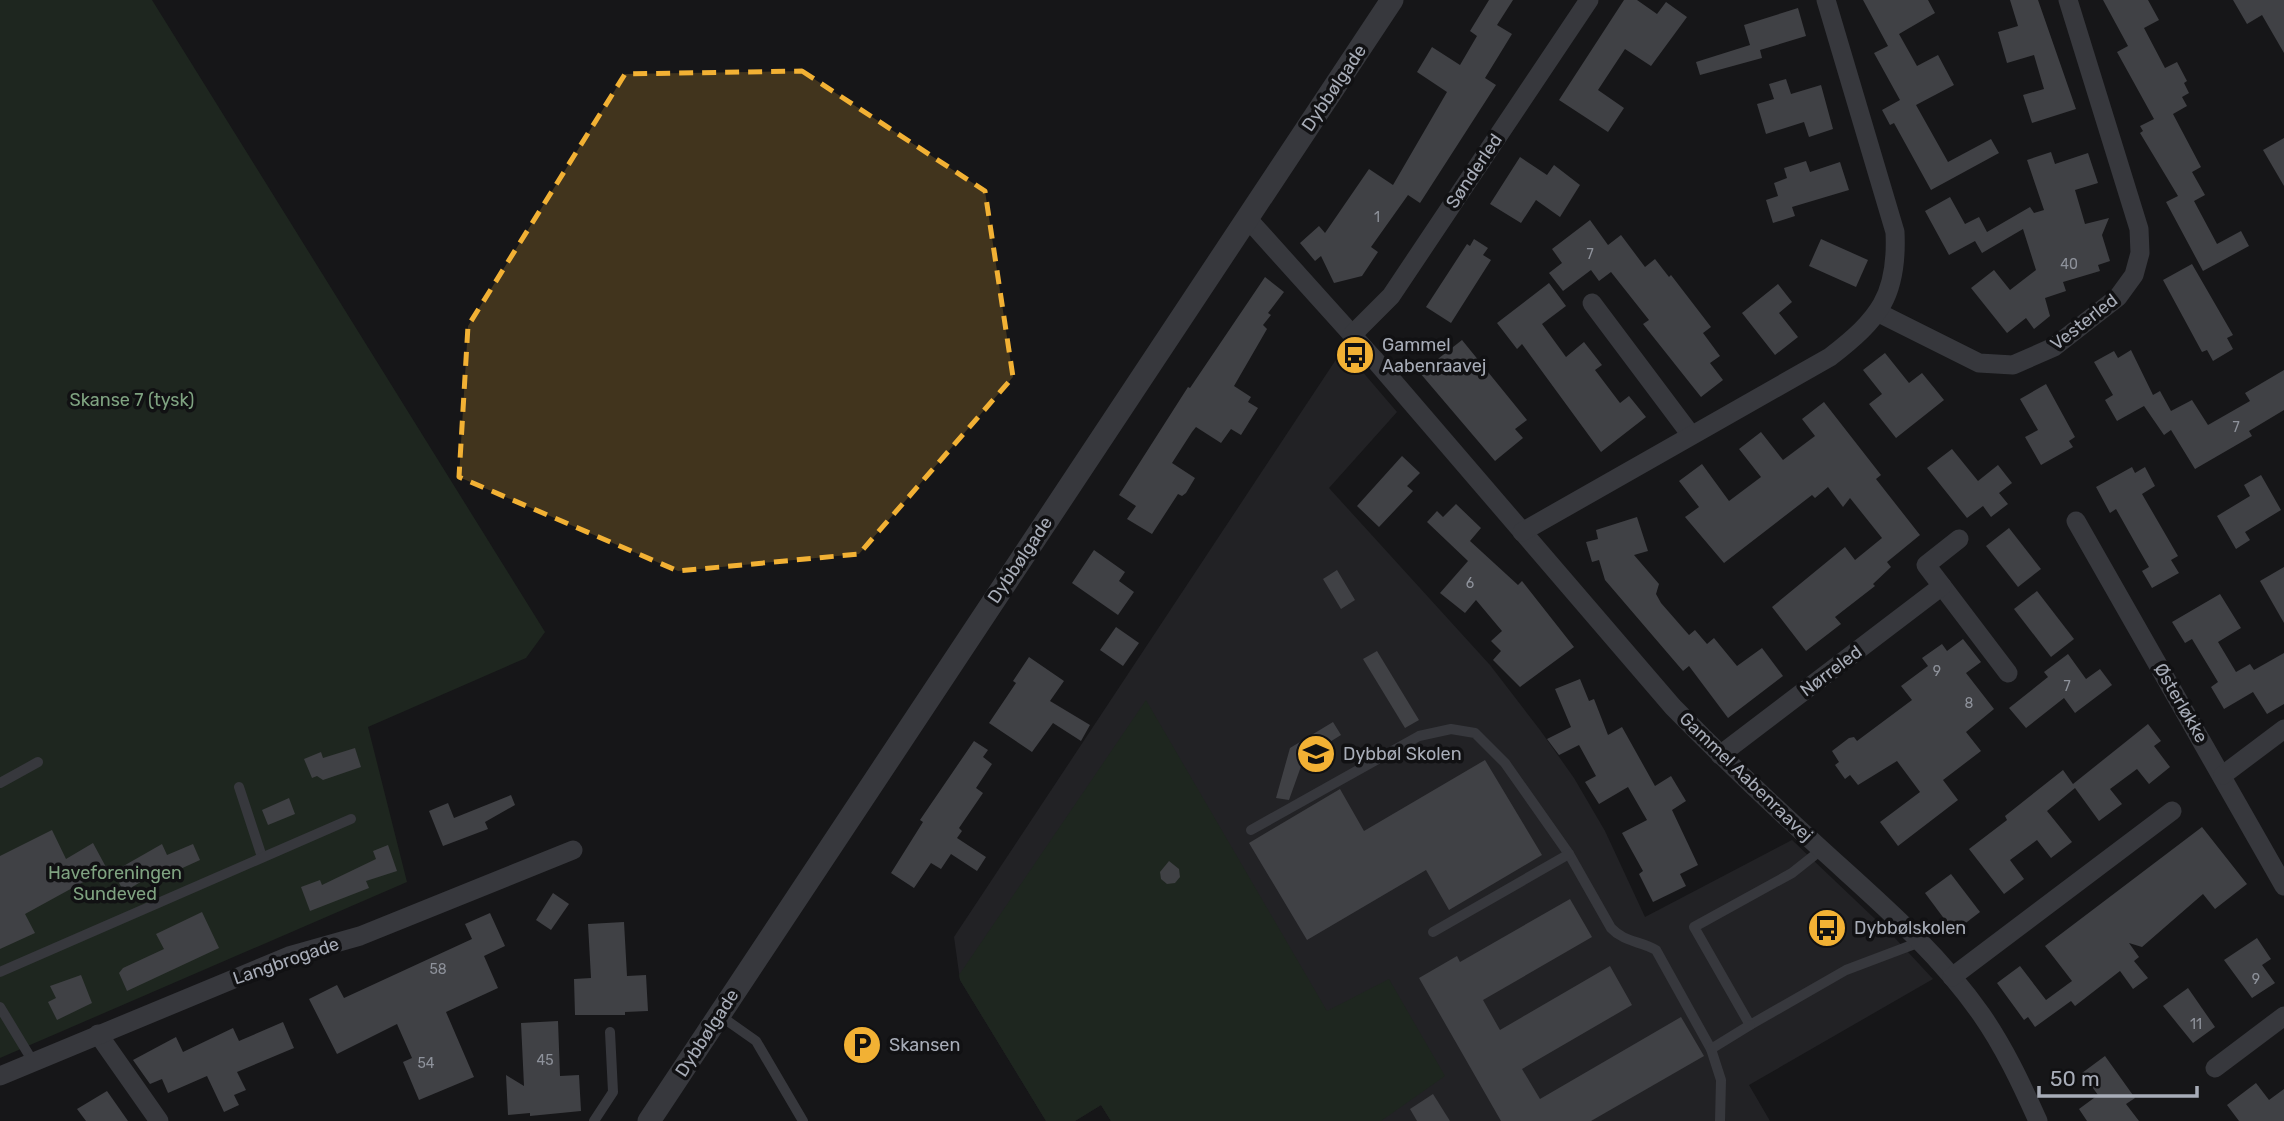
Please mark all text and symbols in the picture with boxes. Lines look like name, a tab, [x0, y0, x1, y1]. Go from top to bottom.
street label: Dybbølgade	[1297, 40, 1371, 136]
street label: Sønderled	[1441, 130, 1507, 212]
house number: 1	[1374, 209, 1380, 226]
house number: 7	[1586, 246, 1594, 263]
house number: 40	[2060, 256, 2078, 273]
street label: Vesterled	[2046, 289, 2122, 355]
bus stop icon: Gammel Aabenraavej	[1334, 334, 1376, 376]
place label: Gammel Aabenraavej	[1382, 334, 1486, 377]
park label: Skanse 7 (tysk)	[70, 389, 194, 411]
house number: 7	[2232, 419, 2240, 436]
street label: Dybbølgade	[983, 512, 1057, 608]
house number: 6	[1466, 575, 1474, 592]
street label: Nørreled	[1796, 641, 1866, 701]
street label: Østerløkke	[2149, 659, 2213, 747]
house number: 9	[1933, 663, 1941, 680]
house number: 7	[2063, 678, 2071, 695]
house number: 8	[1965, 695, 1974, 712]
street label: Gammel Aabenraavej	[1675, 708, 1817, 846]
school or university icon: Dybbøl Skolen	[1295, 733, 1337, 775]
place label: Dybbøl Skolen	[1343, 743, 1462, 765]
park label: Haveforeningen Sundeved	[48, 862, 182, 905]
bus stop icon: Dybbølskolen	[1806, 907, 1848, 949]
place label: Dybbølskolen	[1854, 917, 1966, 939]
street label: Langbrogade	[230, 933, 342, 989]
house number: 58	[429, 961, 447, 978]
house number: 9	[2252, 971, 2260, 988]
street label: Dybbølgade	[671, 985, 743, 1081]
house number: 11	[2190, 1016, 2202, 1033]
parking icon: Skansen	[841, 1024, 883, 1066]
place label: Skansen	[889, 1034, 960, 1056]
house number: 45	[536, 1052, 554, 1069]
scale bar	[2039, 1054, 2196, 1098]
house number: 54	[417, 1055, 435, 1072]
text: 50 m	[2050, 1066, 2100, 1091]

